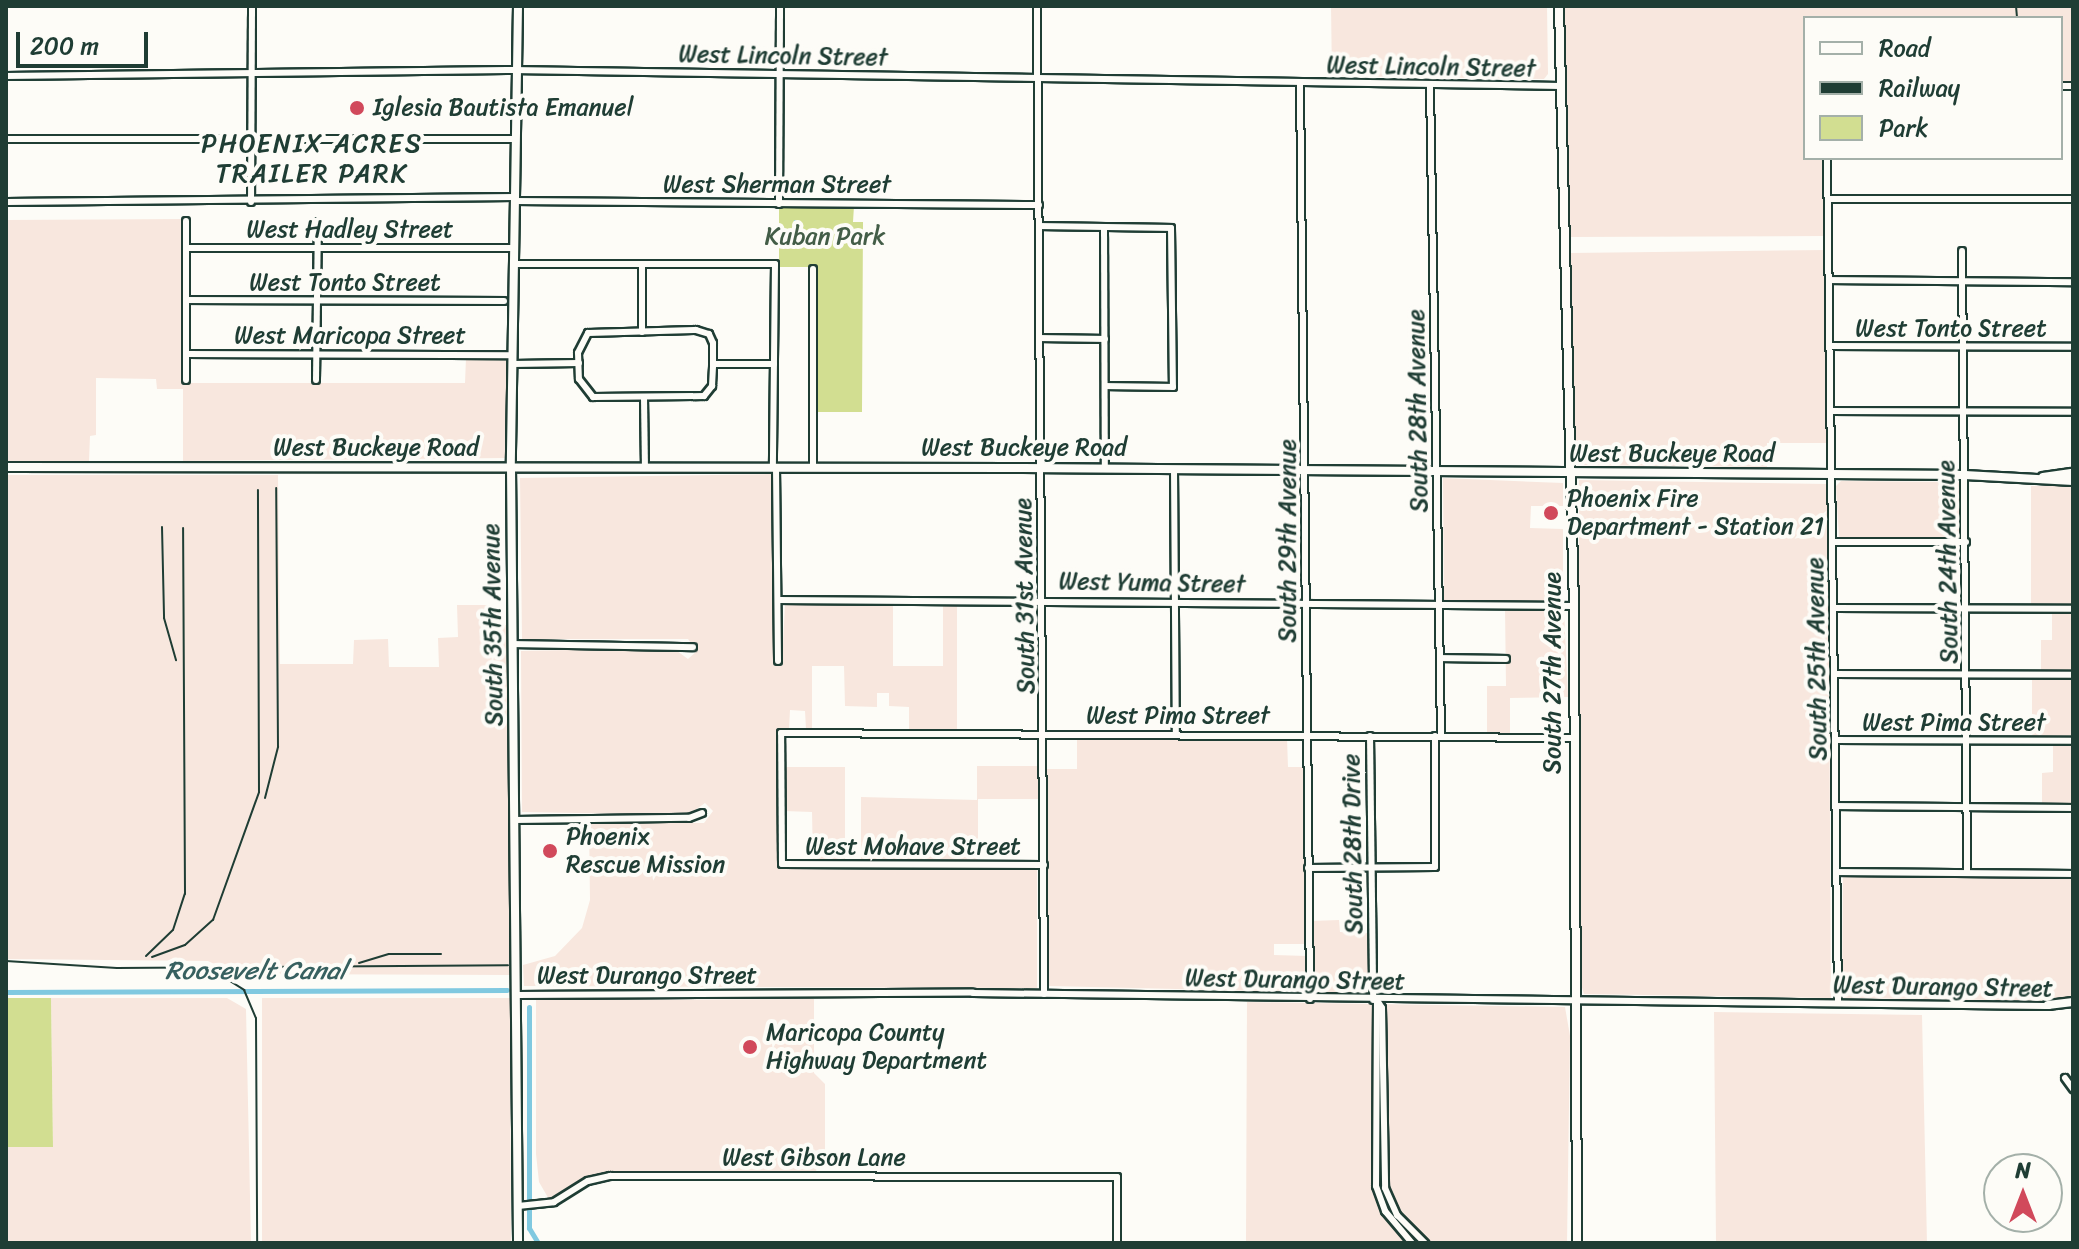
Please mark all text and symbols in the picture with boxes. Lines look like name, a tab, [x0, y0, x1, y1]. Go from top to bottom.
scale bar	[20, 16, 152, 66]
legend	[1803, 16, 2063, 160]
text: 200 m	[30, 25, 99, 67]
text: Road	[1879, 27, 1930, 69]
street label: West Lincoln Street	[678, 40, 888, 72]
street label: West Lincoln Street	[1326, 51, 1536, 83]
text: Railway	[1879, 67, 1960, 109]
place label: Iglesia Bautista Emanuel	[373, 94, 633, 122]
marker: Iglesia Bautista Emanuel	[348, 99, 366, 117]
text: Park	[1879, 107, 1928, 149]
district label: PHOENIX ACRES TRAILER PARK	[202, 128, 422, 190]
street label: West Sherman Street	[663, 171, 891, 199]
street label: West Hadley Street	[246, 216, 454, 244]
park label: Kuban Park	[764, 223, 886, 251]
street label: West Tonto Street	[248, 269, 442, 297]
street label: South 28th Avenue	[1402, 309, 1434, 513]
street label: West Tonto Street	[1854, 315, 2048, 343]
street label: West Maricopa Street	[234, 322, 466, 350]
street label: West Buckeye Road	[273, 434, 479, 462]
street label: West Buckeye Road	[921, 434, 1127, 462]
street label: South 29th Avenue	[1274, 439, 1302, 643]
street label: West Buckeye Road	[1569, 440, 1775, 468]
street label: South 24th Avenue	[1932, 460, 1964, 664]
place label: Phoenix Fire Department - Station 21	[1567, 485, 1824, 541]
street label: South 31st Avenue	[1009, 497, 1041, 695]
marker: Phoenix Fire Department - Station 21	[1542, 504, 1560, 522]
street label: South 35th Avenue	[477, 523, 509, 727]
street label: South 25th Avenue	[1801, 557, 1833, 761]
street label: West Yuma Street	[1057, 567, 1247, 599]
street label: South 27th Avenue	[1539, 572, 1567, 774]
street label: West Pima Street	[1085, 702, 1271, 730]
street label: West Pima Street	[1861, 709, 2047, 737]
street label: South 28th Drive	[1337, 753, 1369, 935]
place label: Phoenix Rescue Mission	[566, 823, 726, 879]
street label: West Mohave Street	[806, 833, 1020, 861]
marker: Phoenix Rescue Mission	[541, 842, 559, 860]
water label: Roosevelt Canal	[165, 955, 347, 987]
street label: West Durango Street	[537, 962, 757, 990]
street label: West Durango Street	[1184, 964, 1406, 996]
street label: West Durango Street	[1832, 971, 2054, 1003]
place label: Maricopa County Highway Department	[766, 1019, 985, 1075]
marker: Maricopa County Highway Department	[741, 1038, 759, 1056]
street label: West Gibson Lane	[722, 1144, 906, 1172]
text: N	[2015, 1151, 2031, 1190]
north arrow	[1983, 1153, 2063, 1233]

